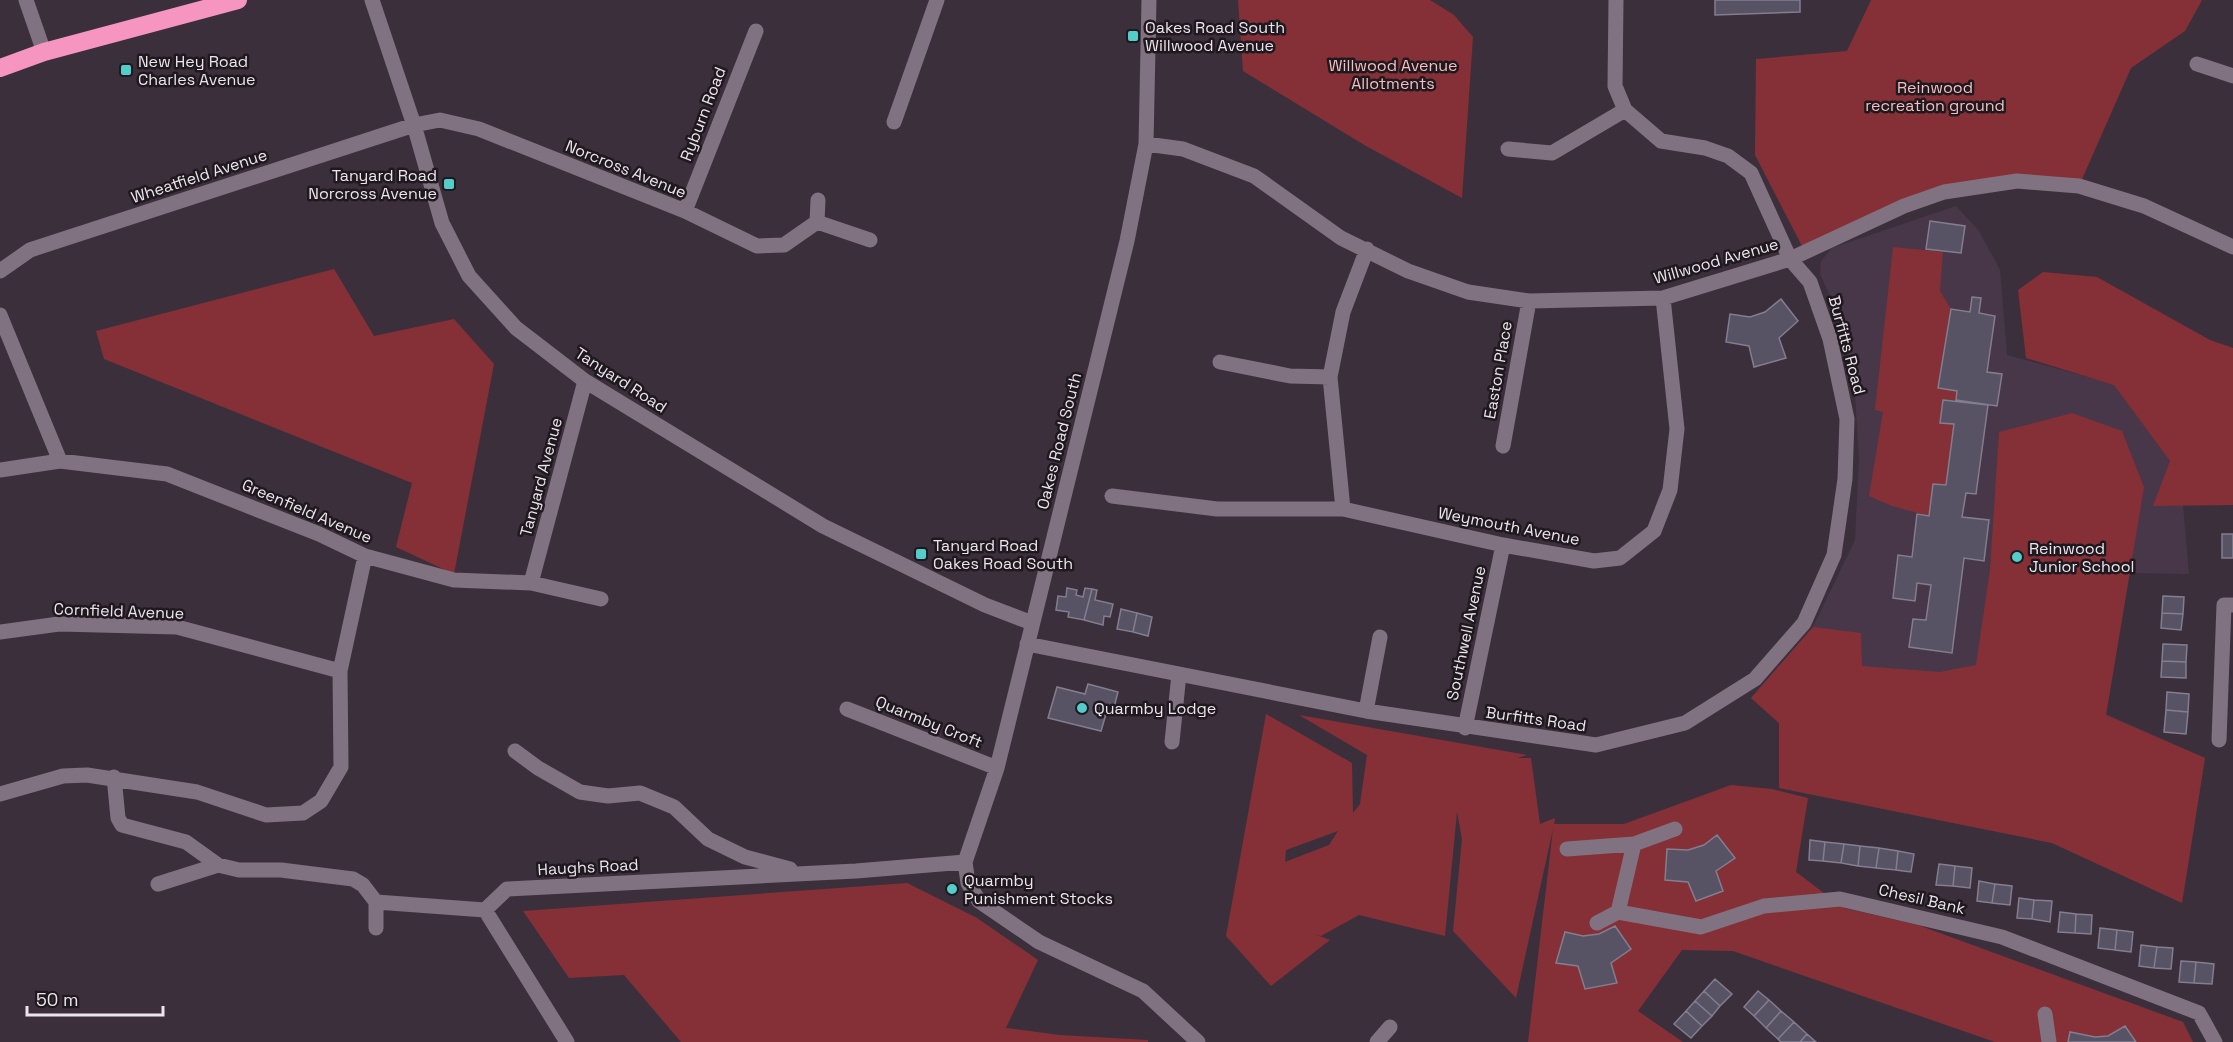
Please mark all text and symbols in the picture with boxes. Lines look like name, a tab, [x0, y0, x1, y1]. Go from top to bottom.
place label: Oakes Road South Willwood Avenue	[1145, 17, 1285, 56]
marker: Oakes Road South Willwood Avenue	[1126, 29, 1140, 43]
place label: New Hey Road Charles Avenue	[138, 51, 256, 90]
park label: Willwood Avenue Allotments	[1329, 55, 1457, 94]
marker: New Hey Road Charles Avenue	[119, 63, 133, 77]
street label: Ryburn Road	[675, 64, 731, 164]
park label: Reinwood recreation ground	[1865, 77, 2005, 116]
street label: Norcross Avenue	[562, 135, 690, 203]
street label: Wheatfield Avenue	[128, 144, 270, 208]
place label: Tanyard Road Norcross Avenue	[308, 165, 437, 204]
marker: Tanyard Road Norcross Avenue	[442, 177, 456, 191]
street label: Willwood Avenue	[1651, 233, 1781, 289]
street label: Burfitts Road	[1824, 293, 1870, 397]
street label: Easton Place	[1479, 320, 1517, 420]
street label: Tanyard Road	[571, 343, 671, 417]
street label: Oakes Road South	[1032, 370, 1086, 512]
street label: Tanyard Avenue	[515, 415, 567, 539]
street label: Greenfield Avenue	[239, 474, 375, 548]
street label: Weymouth Avenue	[1436, 502, 1582, 550]
place label: Tanyard Road Oakes Road South	[933, 535, 1073, 574]
place label: Reinwood Junior School	[2029, 538, 2135, 577]
marker: Tanyard Road Oakes Road South	[914, 547, 928, 561]
marker: Reinwood Junior School	[2010, 550, 2024, 564]
street label: Southwell Avenue	[1441, 564, 1491, 702]
street label: Cornfield Avenue	[53, 598, 185, 624]
street label: Quarmby Croft	[872, 691, 986, 753]
place label: Quarmby Lodge	[1094, 698, 1216, 719]
marker: Quarmby Lodge	[1075, 701, 1089, 715]
street label: Burfitts Road	[1484, 702, 1588, 736]
street label: Haughs Road	[537, 854, 639, 880]
place label: Quarmby Punishment Stocks	[964, 870, 1113, 909]
street label: Chesil Bank	[1877, 879, 1968, 919]
marker: Quarmby Punishment Stocks	[945, 882, 959, 896]
scale bar	[27, 979, 164, 1017]
text: 50 m	[36, 988, 78, 1011]

